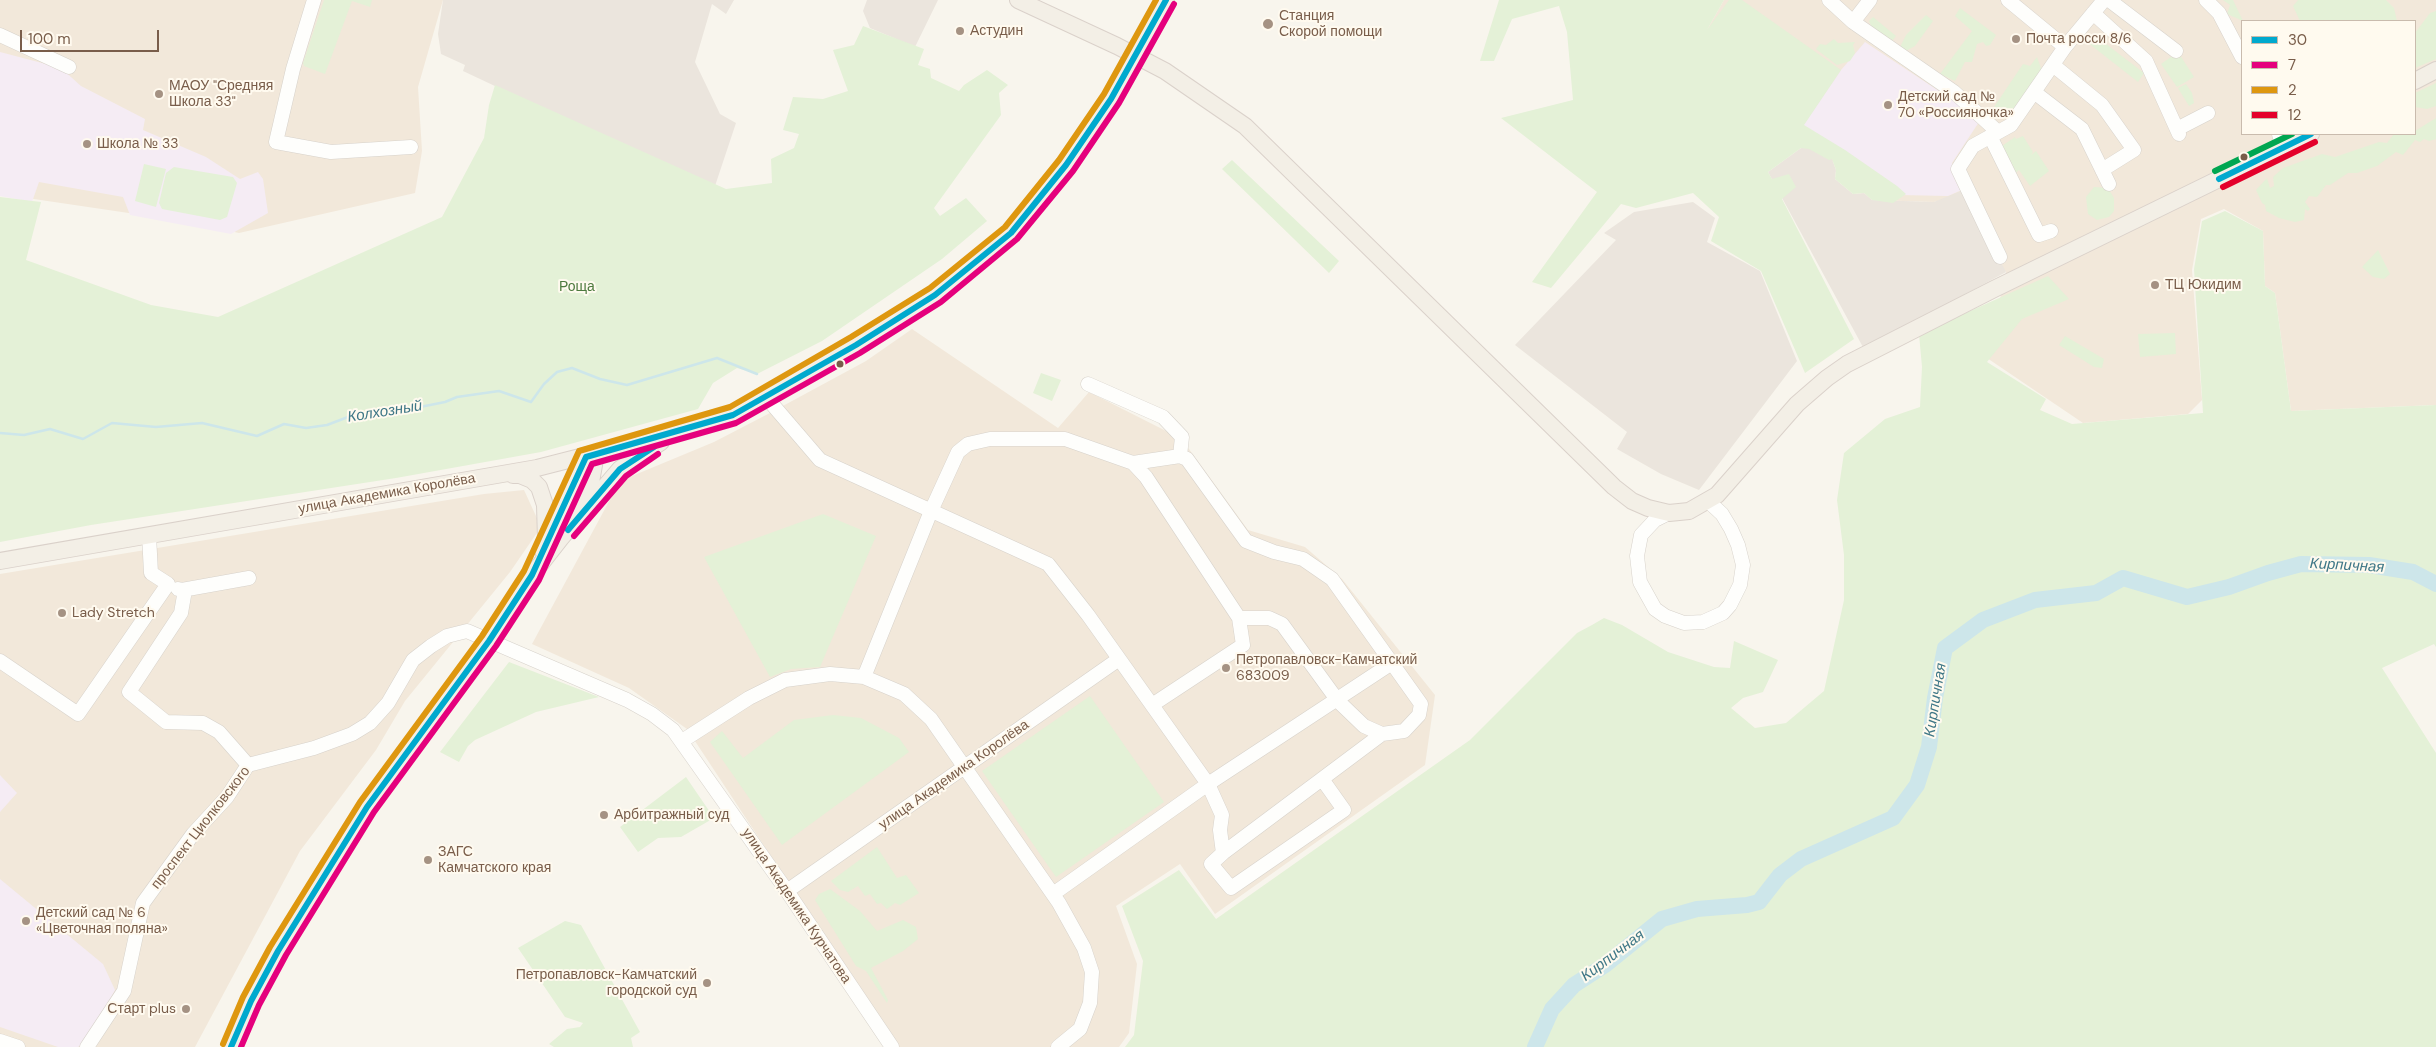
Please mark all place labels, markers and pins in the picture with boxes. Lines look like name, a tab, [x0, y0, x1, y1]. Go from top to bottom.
place label: Станция Скорой помощи	[1279, 8, 1382, 40]
marker: Станция Скорой помощи	[1261, 17, 1275, 31]
place label: Астудин	[970, 23, 1023, 39]
marker: Астудин	[954, 25, 966, 37]
place label: Почта росси 8/6	[2026, 31, 2132, 47]
marker: Почта росси 8/6	[2010, 33, 2022, 45]
place label: МАОУ "Средняя Школа 33"	[169, 78, 273, 110]
marker: МАОУ "Средняя Школа 33"	[153, 88, 165, 100]
place label: Детский сад № 70 «Россияночка»	[1898, 89, 2014, 121]
marker: Детский сад № 70 «Россияночка»	[1882, 99, 1894, 111]
place label: Школа № 33	[97, 136, 179, 152]
marker: Школа № 33	[81, 138, 93, 150]
unlabelled marker	[2239, 152, 2249, 162]
place label: ТЦ Юкидим	[2165, 277, 2241, 293]
marker: ТЦ Юкидим	[2149, 279, 2161, 291]
unlabelled marker	[835, 359, 845, 369]
place label: Lady Stretch	[72, 605, 155, 621]
marker: Lady Stretch	[56, 607, 68, 619]
place label: Петропавловск-Камчатский 683009	[1236, 652, 1417, 684]
marker: Петропавловск-Камчатский 683009	[1220, 662, 1232, 674]
place label: Арбитражный суд	[614, 807, 729, 823]
marker: Арбитражный суд	[598, 809, 610, 821]
place label: ЗАГС Камчатского края	[438, 844, 551, 876]
marker: ЗАГС Камчатского края	[422, 854, 434, 866]
place label: Детский сад № 6 «Цветочная поляна»	[36, 905, 168, 938]
marker: Детский сад № 6 «Цветочная поляна»	[20, 915, 32, 927]
place label: Петропавловск-Камчатский городской суд	[516, 967, 697, 1000]
marker: Петропавловск-Камчатский городской суд	[701, 977, 713, 989]
place label: Старт plus	[107, 1001, 176, 1017]
marker: Старт plus	[180, 1003, 192, 1015]

